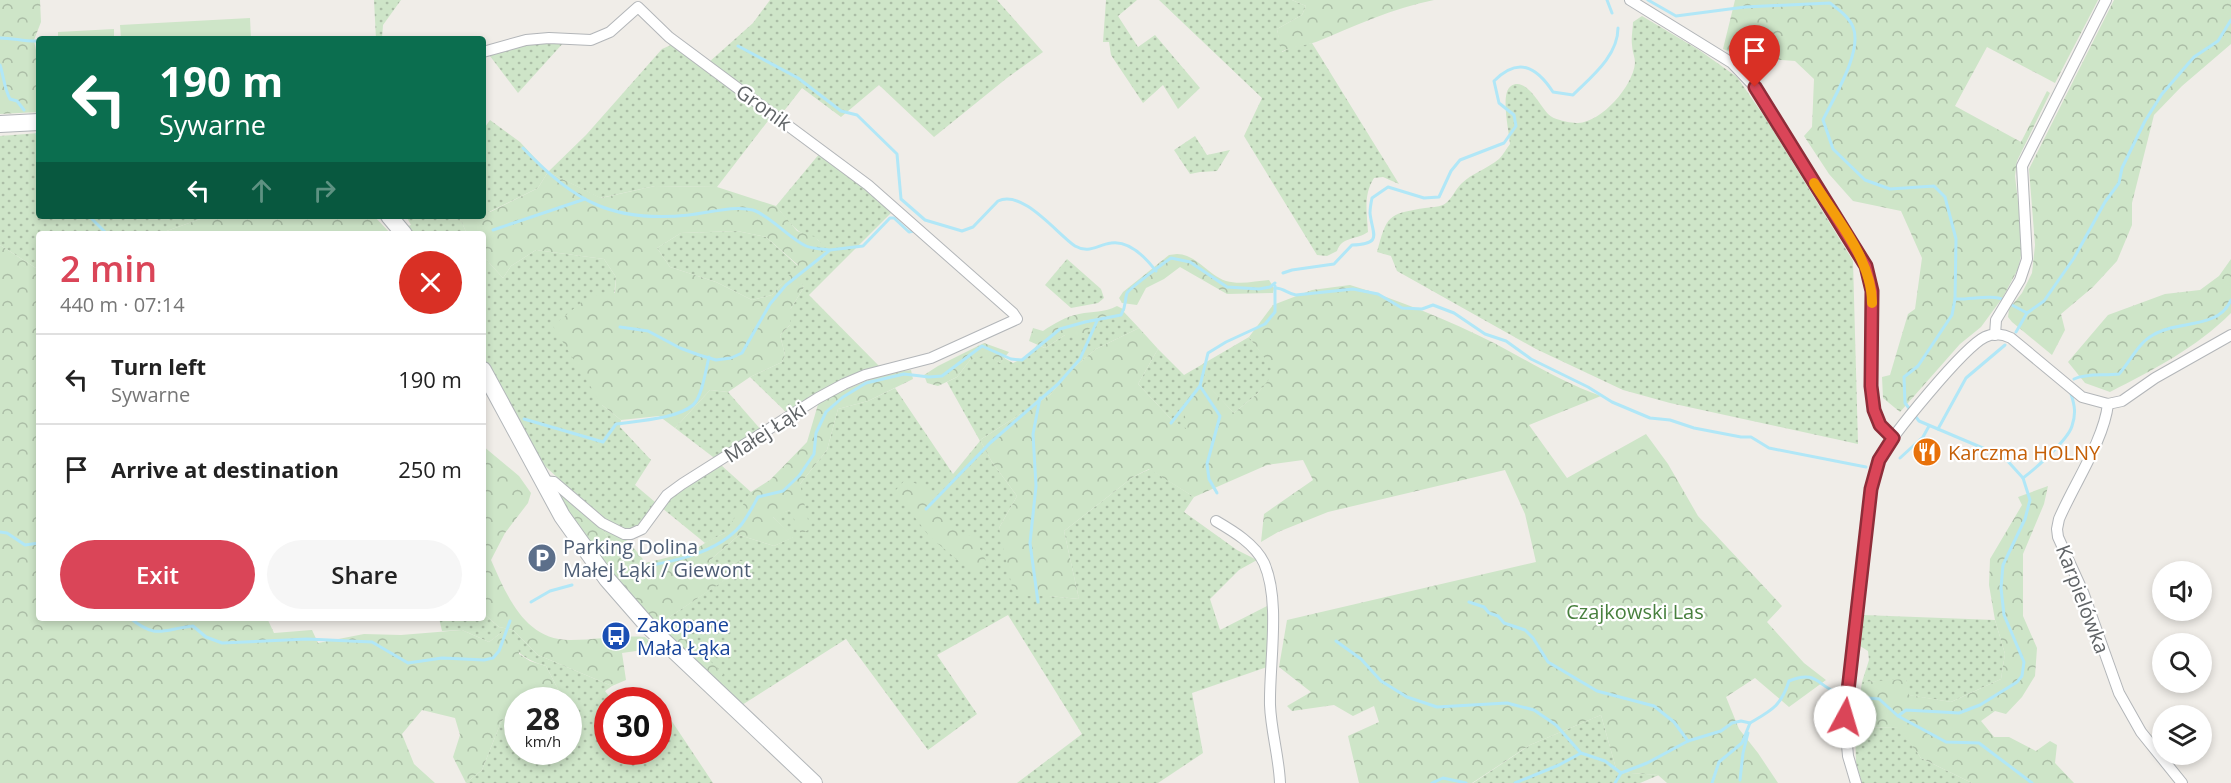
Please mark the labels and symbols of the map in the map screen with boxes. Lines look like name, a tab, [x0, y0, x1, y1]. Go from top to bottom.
pin	[1729, 25, 1780, 87]
street label: Gronik	[731, 78, 798, 137]
street label: Małej Łąki	[719, 395, 811, 469]
restaurant icon: Karczma HOLNY	[1911, 436, 1943, 468]
place label: Karczma HOLNY	[1948, 439, 2101, 466]
place label: Parking Dolina Małej Łąki / Giewont	[563, 533, 751, 583]
street label: Karpielówka	[2050, 541, 2116, 657]
parking icon: Parking Dolina Małej Łąki / Giewont	[526, 542, 558, 574]
park label: Czajkowski Las	[1566, 598, 1704, 625]
place label: Zakopane Mała Łąka	[637, 611, 731, 661]
bus stop icon: Zakopane Mała Łąka	[600, 620, 632, 652]
position arrow	[1813, 685, 1877, 749]
speed limit sign: 30	[594, 687, 672, 765]

